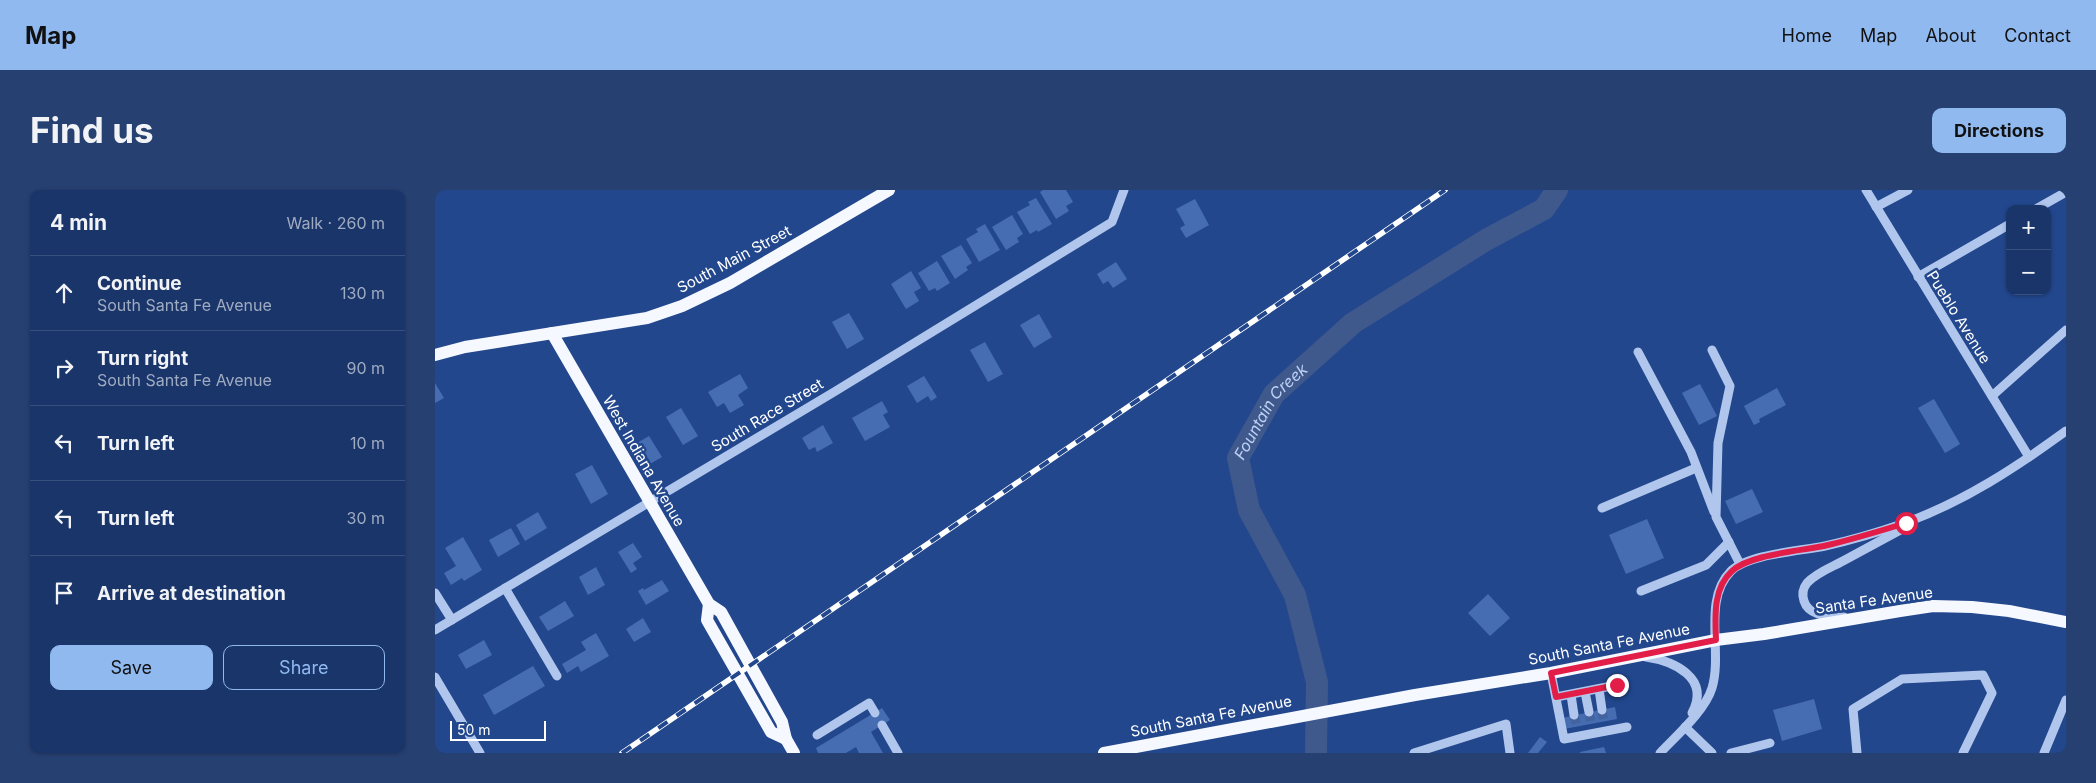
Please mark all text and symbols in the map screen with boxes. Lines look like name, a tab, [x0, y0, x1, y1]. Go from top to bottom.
text: Map	[25, 21, 76, 50]
text: Home	[1782, 25, 1832, 46]
text: Map	[1860, 25, 1897, 46]
text: About	[1925, 25, 1976, 46]
text: Contact	[2004, 25, 2071, 46]
button: Directions	[1932, 108, 2066, 153]
text: Find us	[30, 109, 154, 151]
map controls	[2006, 205, 2051, 295]
button: +	[2006, 205, 2051, 250]
text: 4 min	[50, 210, 107, 235]
text: Walk · 260 m	[287, 213, 385, 233]
street label: South Main Street	[674, 221, 794, 297]
button: −	[2006, 250, 2051, 295]
street label: Pueblo Avenue	[1923, 267, 1995, 367]
text: Continue	[97, 272, 182, 295]
icon: ahead	[50, 279, 78, 307]
text: 130 m	[340, 283, 385, 303]
text: South Santa Fe Avenue	[97, 295, 272, 315]
text: Turn right	[97, 347, 188, 370]
icon: right	[50, 354, 78, 382]
text: 90 m	[346, 358, 385, 378]
water label: Fountain Creek	[1229, 359, 1312, 463]
text: South Santa Fe Avenue	[97, 370, 272, 390]
street label: South Race Street	[708, 374, 827, 456]
street label: West Indiana Avenue	[599, 392, 689, 530]
icon: left	[50, 429, 78, 457]
text: Turn left	[97, 432, 175, 455]
text: 10 m	[350, 433, 385, 453]
icon: left	[50, 504, 78, 532]
text: Turn left	[97, 507, 175, 530]
text: 30 m	[347, 508, 385, 528]
route start	[1895, 512, 1918, 535]
icon: arrive	[50, 579, 78, 607]
text: Arrive at destination	[97, 582, 286, 605]
street label: Santa Fe Avenue	[1814, 582, 1934, 618]
street label: South Santa Fe Avenue	[1527, 619, 1691, 669]
button: Save	[50, 645, 213, 690]
button: Share	[223, 645, 385, 690]
route end	[1606, 674, 1629, 697]
street label: South Santa Fe Avenue	[1129, 691, 1293, 741]
scale bar	[450, 718, 546, 741]
text: 50 m	[457, 721, 491, 738]

